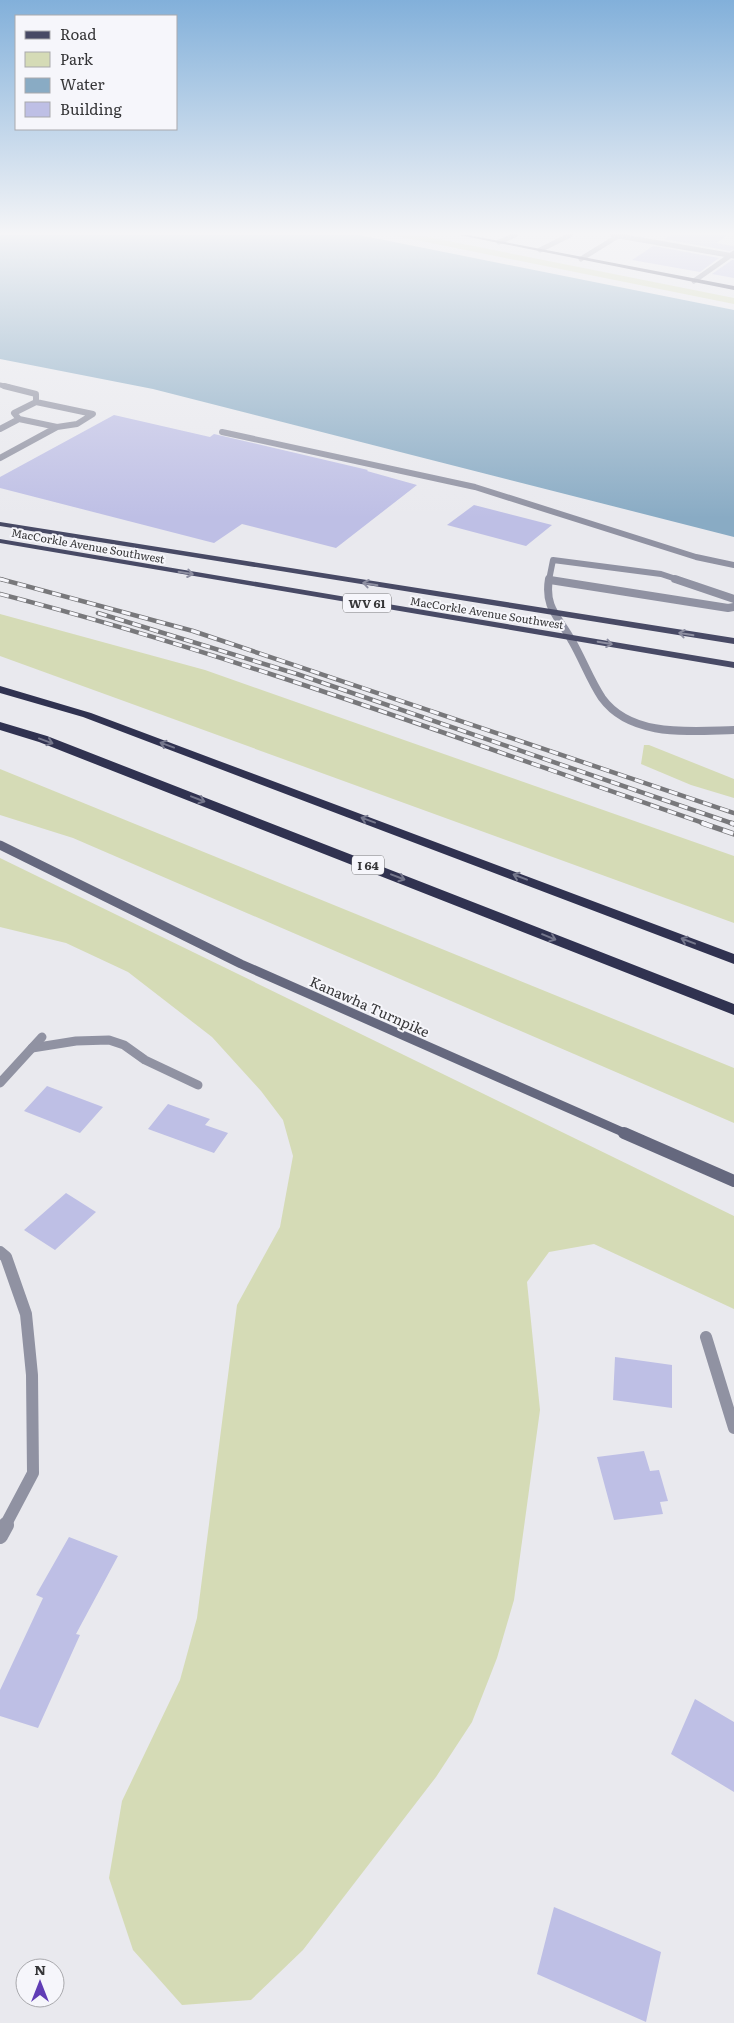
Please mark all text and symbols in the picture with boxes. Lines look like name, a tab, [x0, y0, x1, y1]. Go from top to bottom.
legend	[15, 15, 178, 130]
text: Road	[60, 22, 96, 45]
text: Park	[60, 47, 94, 70]
text: Water	[60, 72, 105, 95]
text: Building	[60, 97, 122, 120]
street label: MacCorkle Avenue Southwest	[10, 524, 166, 566]
one-way arrow	[178, 569, 194, 579]
one-way arrow	[362, 578, 378, 588]
street label: MacCorkle Avenue Southwest	[409, 592, 565, 632]
road number: WV 61	[343, 594, 391, 612]
one-way arrow	[678, 628, 694, 638]
one-way arrow	[597, 639, 613, 649]
one-way arrow	[38, 737, 54, 746]
one-way arrow	[159, 740, 175, 749]
one-way arrow	[190, 795, 205, 804]
one-way arrow	[361, 815, 376, 824]
road number: I 64	[352, 856, 384, 874]
one-way arrow	[513, 872, 528, 881]
one-way arrow	[390, 873, 405, 882]
one-way arrow	[541, 933, 557, 942]
one-way arrow	[681, 936, 697, 945]
street label: Kanawha Turnpike	[307, 971, 433, 1041]
north arrow	[15, 1958, 65, 2008]
text: N	[34, 1959, 46, 1979]

